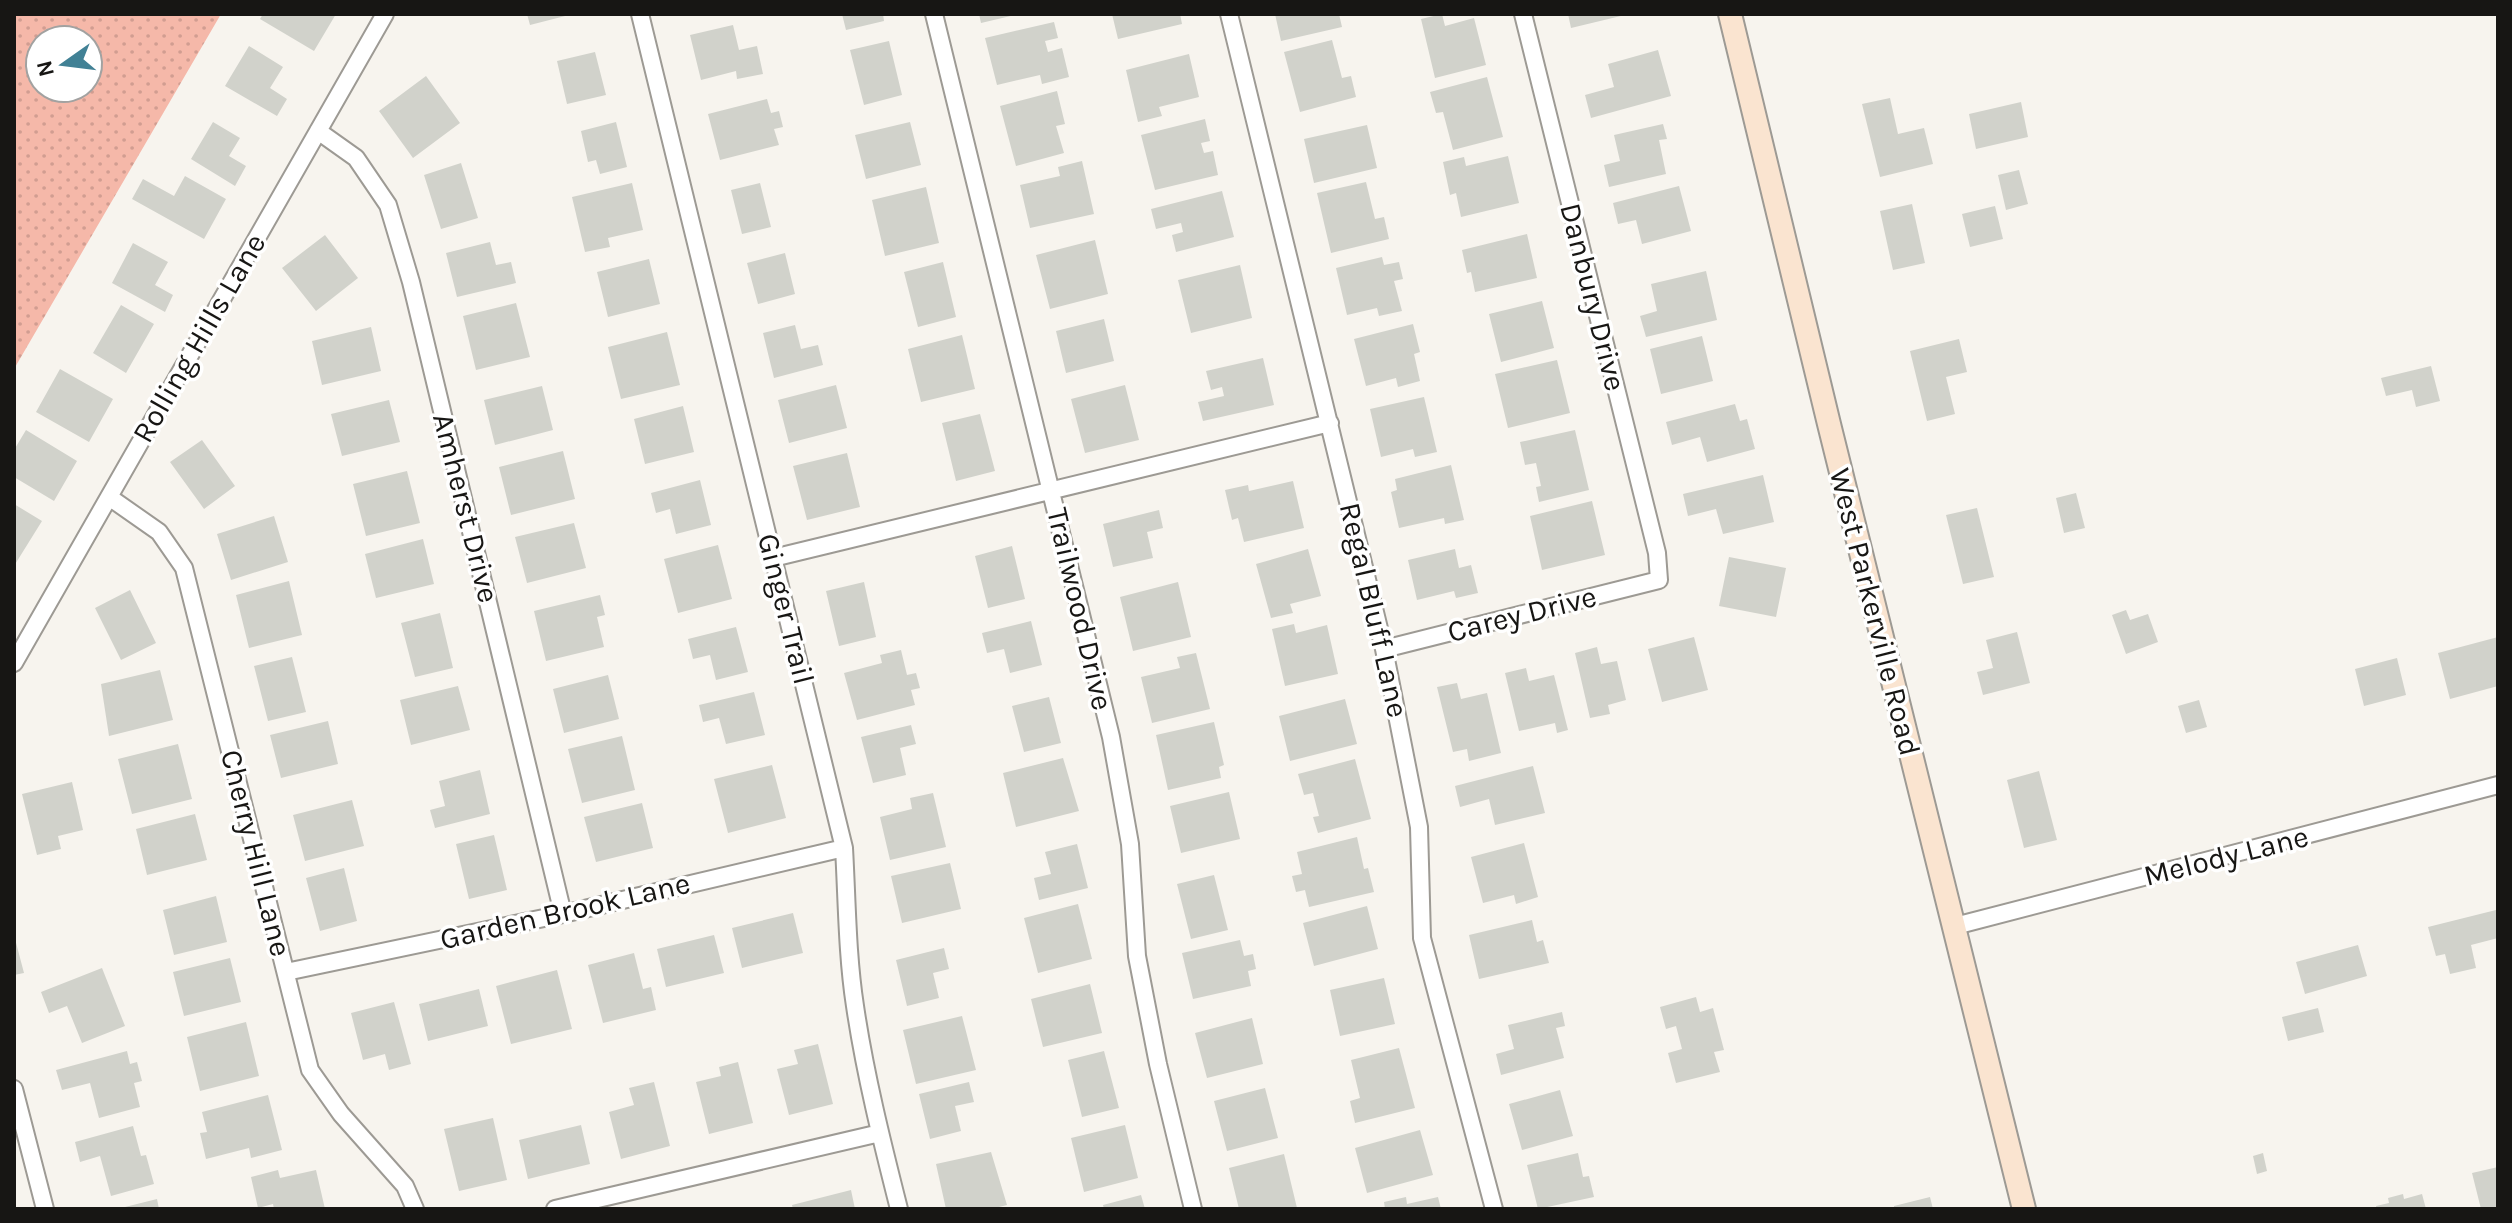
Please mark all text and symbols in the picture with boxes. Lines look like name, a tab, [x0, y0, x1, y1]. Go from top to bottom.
north arrow	[24, 24, 104, 104]
text: N	[31, 58, 60, 79]
street label: Danbury Drive	[1552, 199, 1634, 395]
street label: Rolling Hills Lane	[125, 227, 273, 449]
street label: Amherst Drive	[425, 410, 507, 606]
street label: West Parkerville Road	[1822, 465, 1928, 759]
street label: Regal Bluff Lane	[1332, 499, 1416, 721]
street label: Trailwood Drive	[1039, 504, 1121, 714]
street label: Ginger Trail	[750, 530, 822, 688]
street label: Carey Drive	[1444, 578, 1600, 650]
street label: Cherry Hill Lane	[213, 746, 299, 960]
street label: Melody Lane	[2140, 818, 2312, 894]
street label: Garden Brook Lane	[436, 865, 694, 957]

